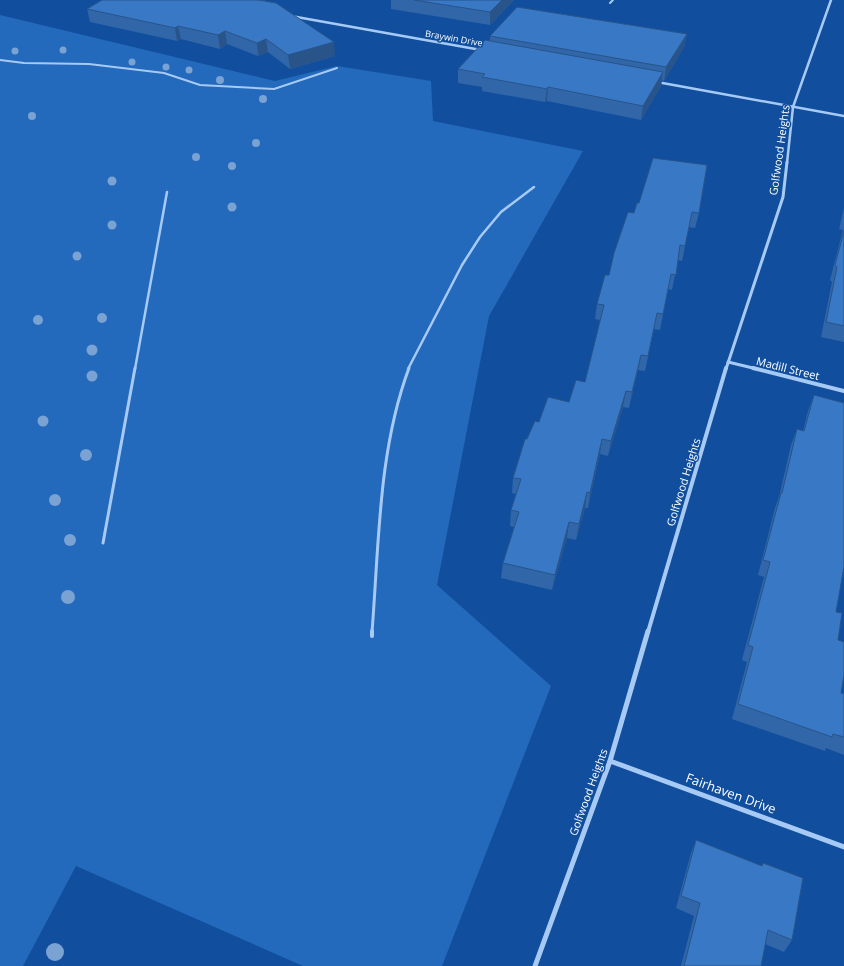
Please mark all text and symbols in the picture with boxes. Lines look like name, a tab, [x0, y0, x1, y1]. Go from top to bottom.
street label: Braywin Drive	[424, 27, 484, 49]
street label: Golfwood Heights	[765, 104, 793, 196]
street label: Madill Street	[755, 353, 821, 383]
street label: Golfwood Heights	[662, 436, 704, 528]
street label: Golfwood Heights	[565, 746, 611, 838]
street label: Fairhaven Drive	[683, 768, 779, 818]

